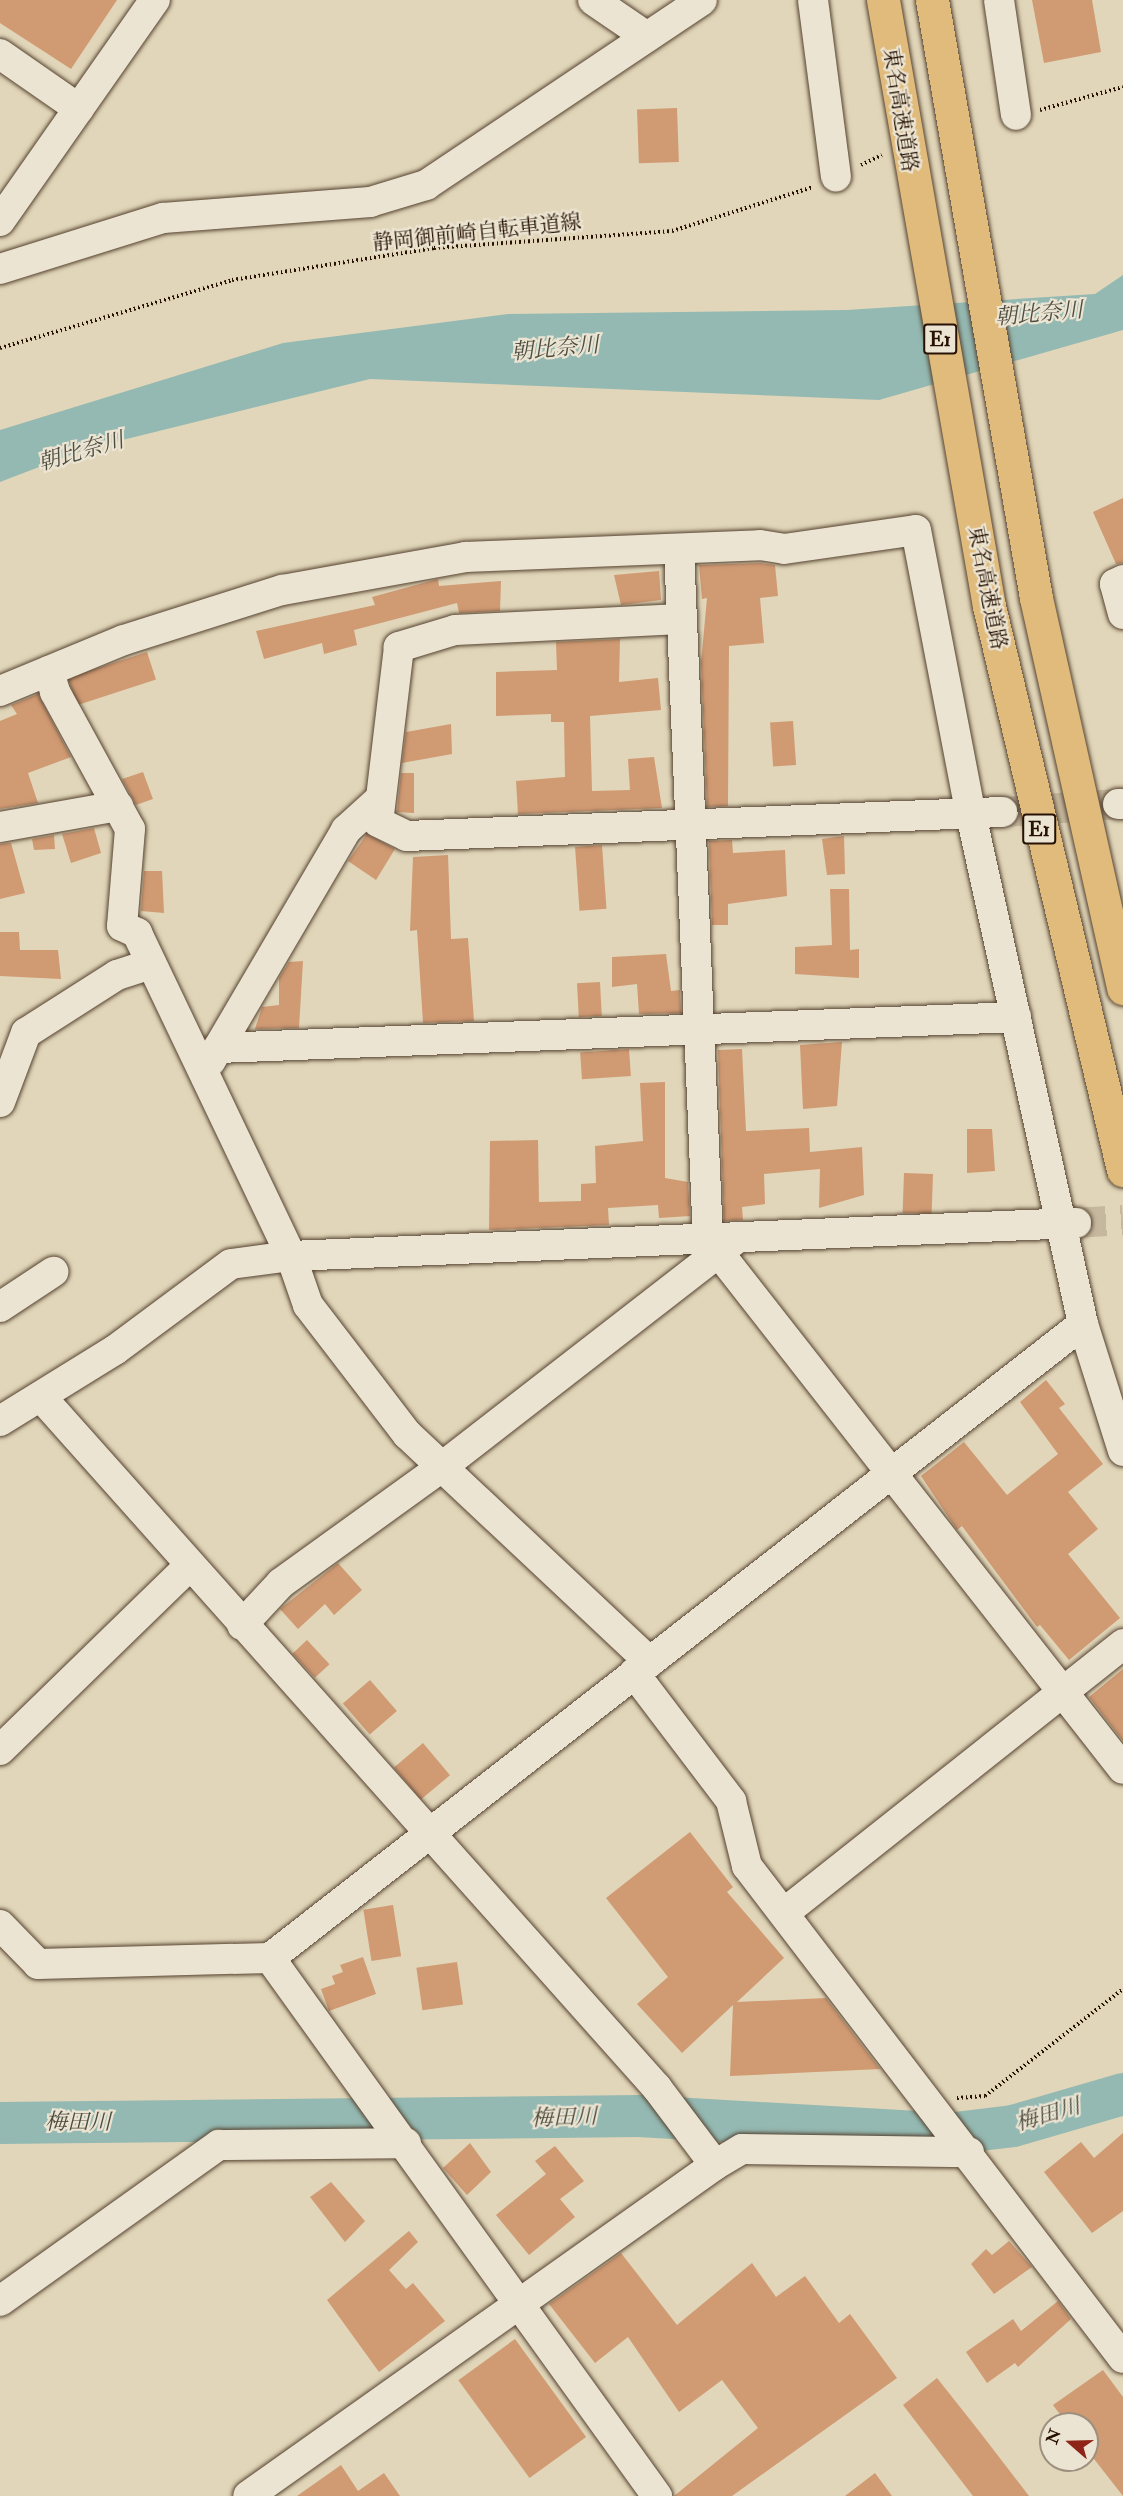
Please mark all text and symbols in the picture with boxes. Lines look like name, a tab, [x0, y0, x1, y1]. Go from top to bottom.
street label: 東名高速道路	[878, 46, 922, 174]
street label: 静岡御前崎自転車道線	[371, 209, 583, 257]
water label: 朝比奈川	[994, 297, 1084, 331]
road number: E1	[922, 322, 958, 356]
water label: 朝比奈川	[510, 332, 600, 366]
water label: 朝比奈川	[35, 427, 127, 477]
street label: 東名高速道路	[963, 524, 1011, 652]
road number: E1	[1021, 812, 1057, 846]
water label: 梅田川	[1013, 2093, 1083, 2137]
water label: 梅田川	[531, 2104, 597, 2132]
water label: 梅田川	[45, 2110, 111, 2136]
north arrow	[1039, 2412, 1099, 2472]
text: N	[1042, 2426, 1066, 2447]

